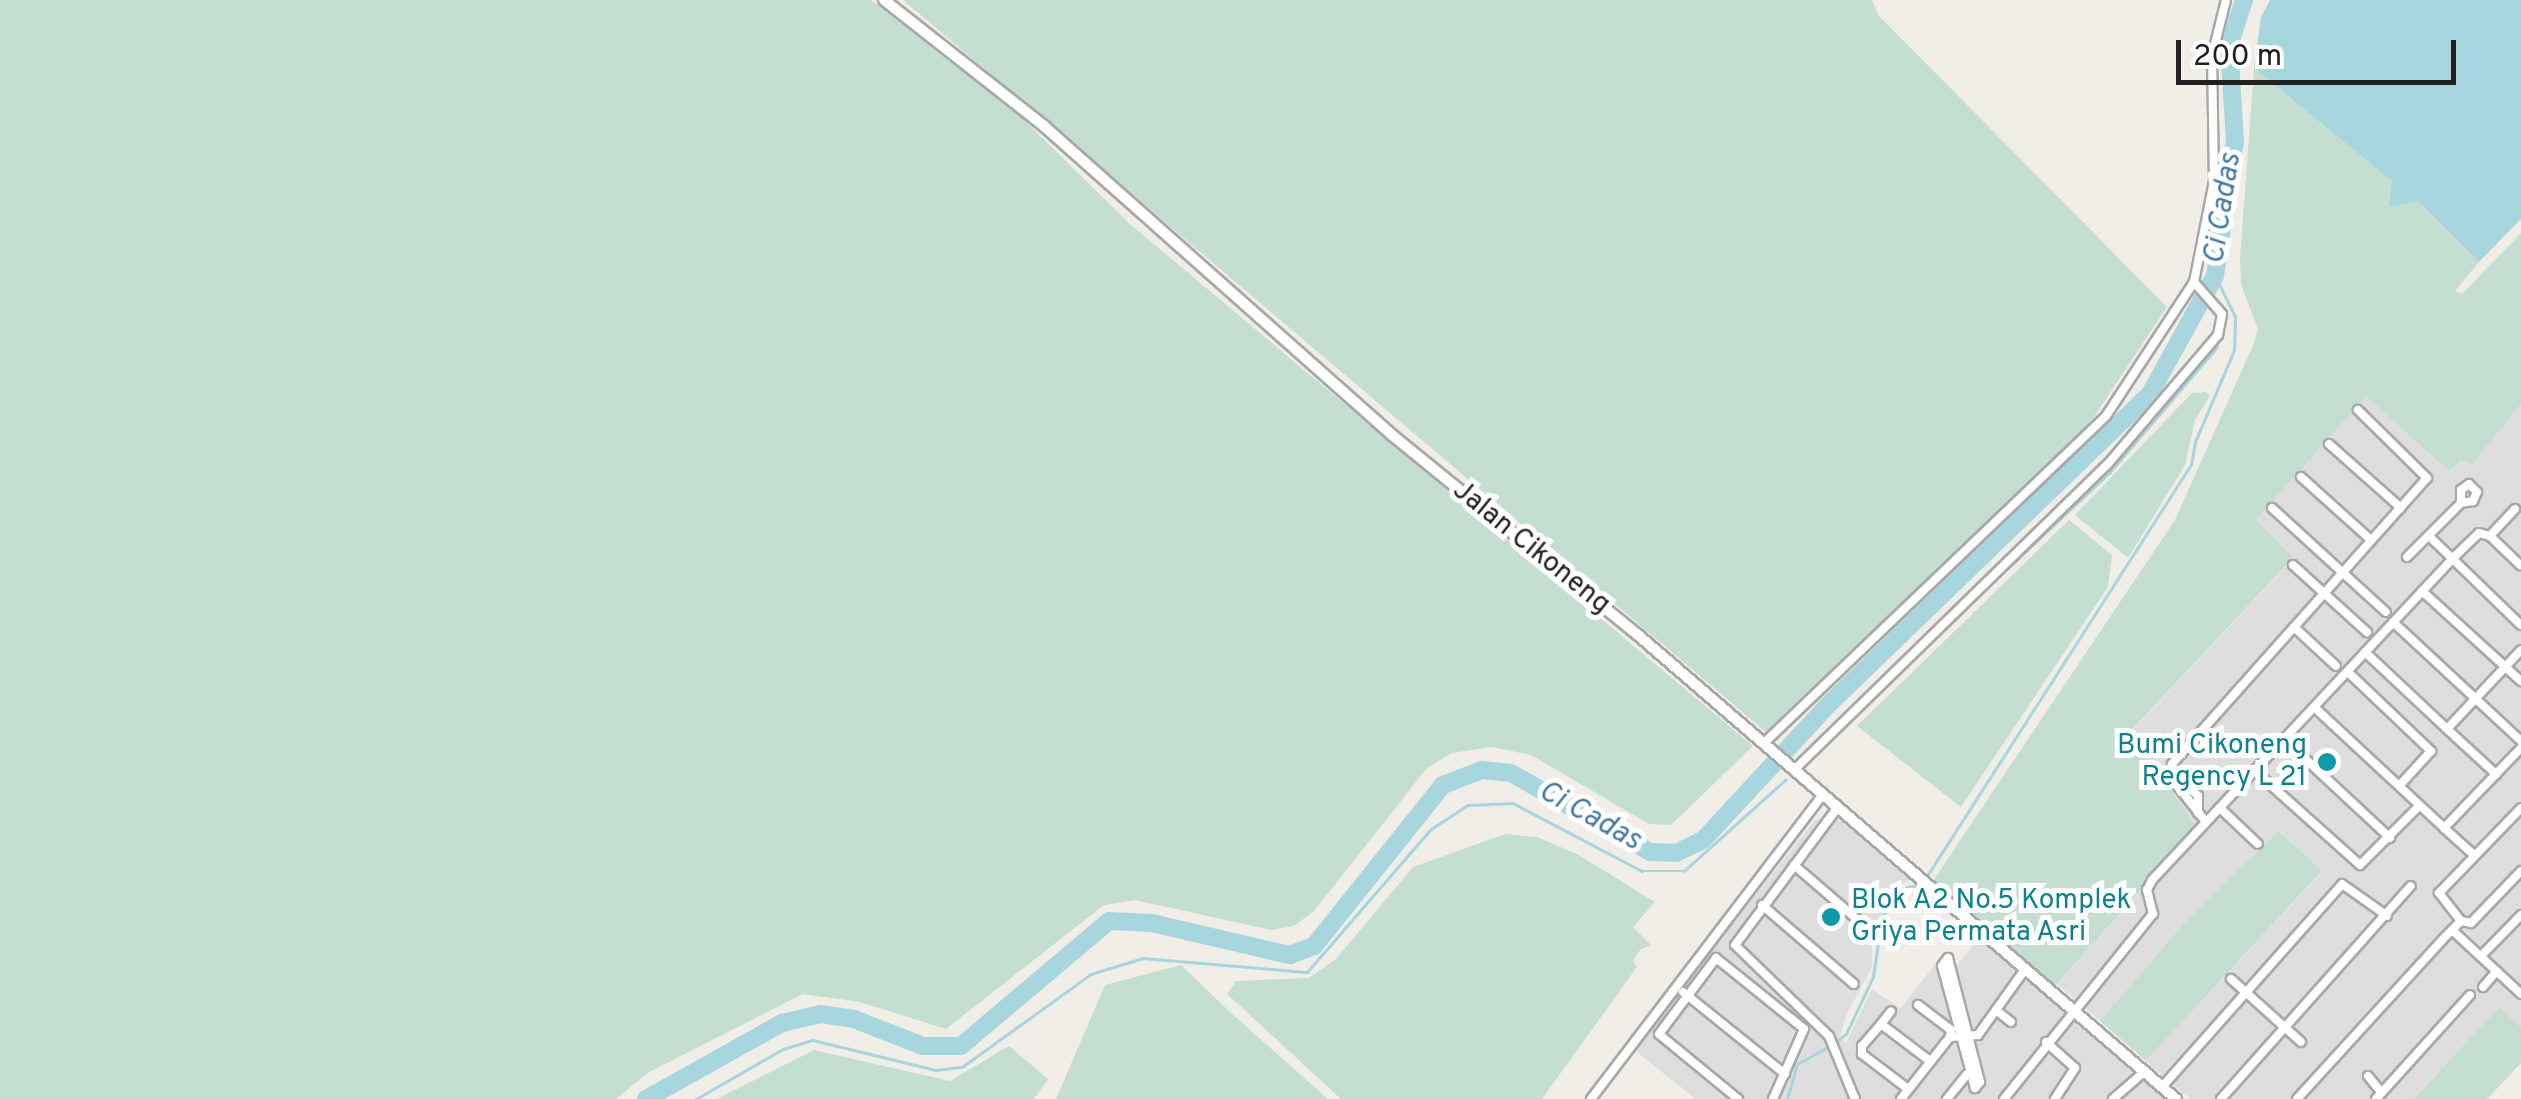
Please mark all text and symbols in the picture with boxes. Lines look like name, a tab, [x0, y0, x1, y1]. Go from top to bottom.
scale bar	[2181, 20, 2461, 82]
text: 200 m	[2193, 39, 2282, 76]
water label: Ci Cadas	[2197, 151, 2251, 267]
street label: Jalan Cikoneng	[1445, 474, 1617, 622]
place label: Bumi Cikoneng Regency L 21	[2117, 729, 2307, 795]
marker: Bumi Cikoneng Regency L 21	[2316, 751, 2338, 773]
water label: Ci Cadas	[1531, 774, 1647, 860]
place label: Blok A2 No.5 Komplek Griya Permata Asri	[1851, 884, 2133, 950]
marker: Blok A2 No.5 Komplek Griya Permata Asri	[1820, 906, 1842, 928]

